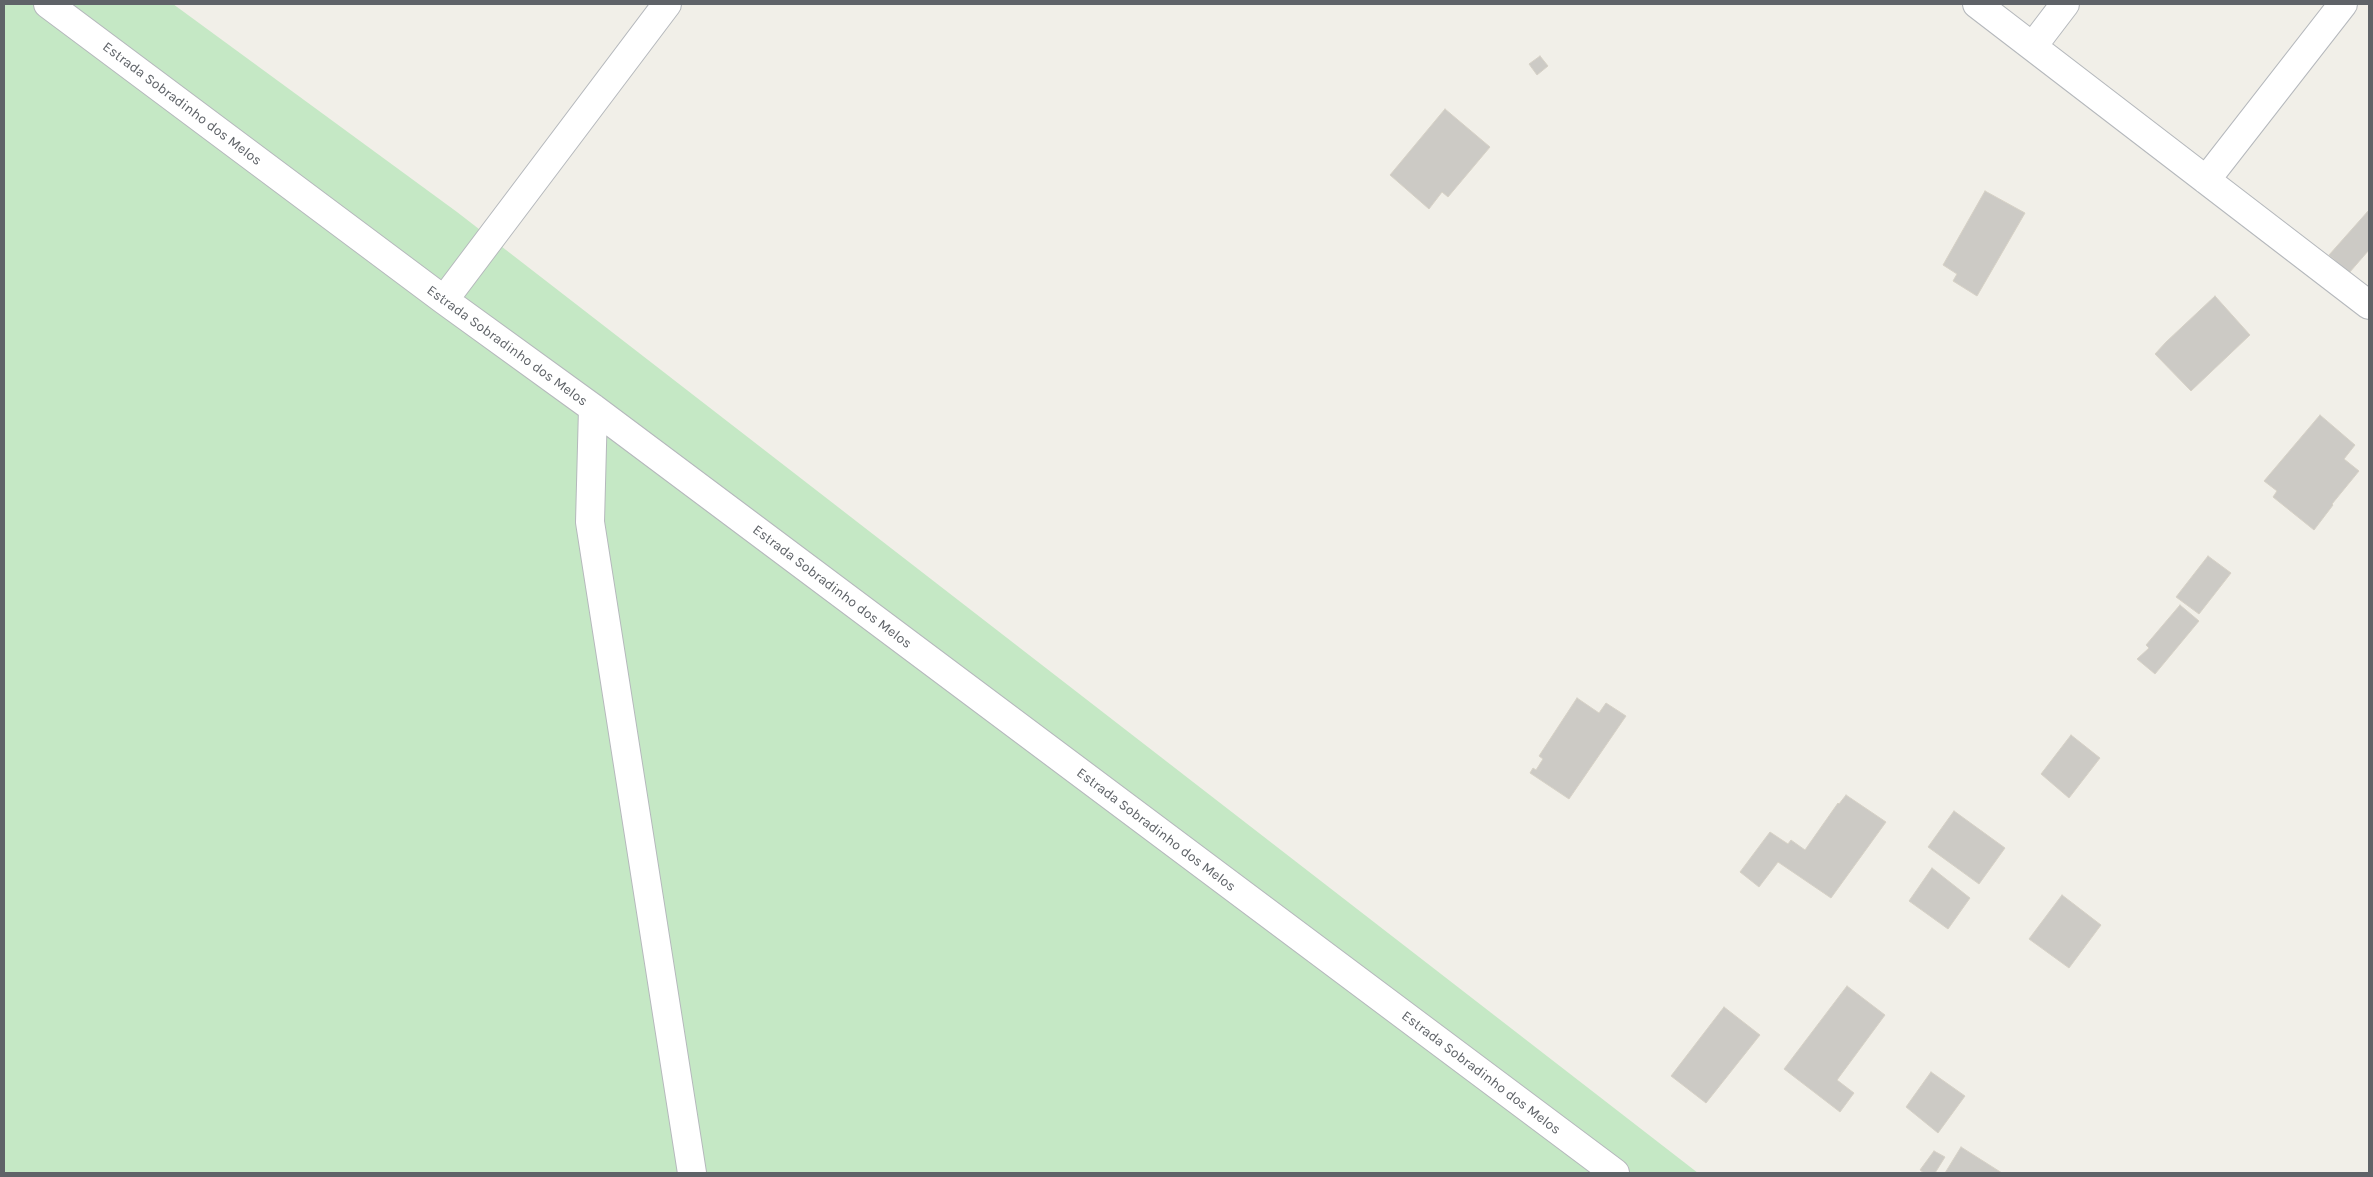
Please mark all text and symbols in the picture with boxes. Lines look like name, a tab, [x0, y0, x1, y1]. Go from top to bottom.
street label: Estrada Sobradinho dos Melos	[99, 39, 265, 169]
street label: Estrada Sobradinho dos Melos	[423, 282, 591, 410]
street label: Estrada Sobradinho dos Melos	[749, 522, 915, 652]
street label: Estrada Sobradinho dos Melos	[1073, 765, 1239, 895]
street label: Estrada Sobradinho dos Melos	[1398, 1008, 1564, 1138]

